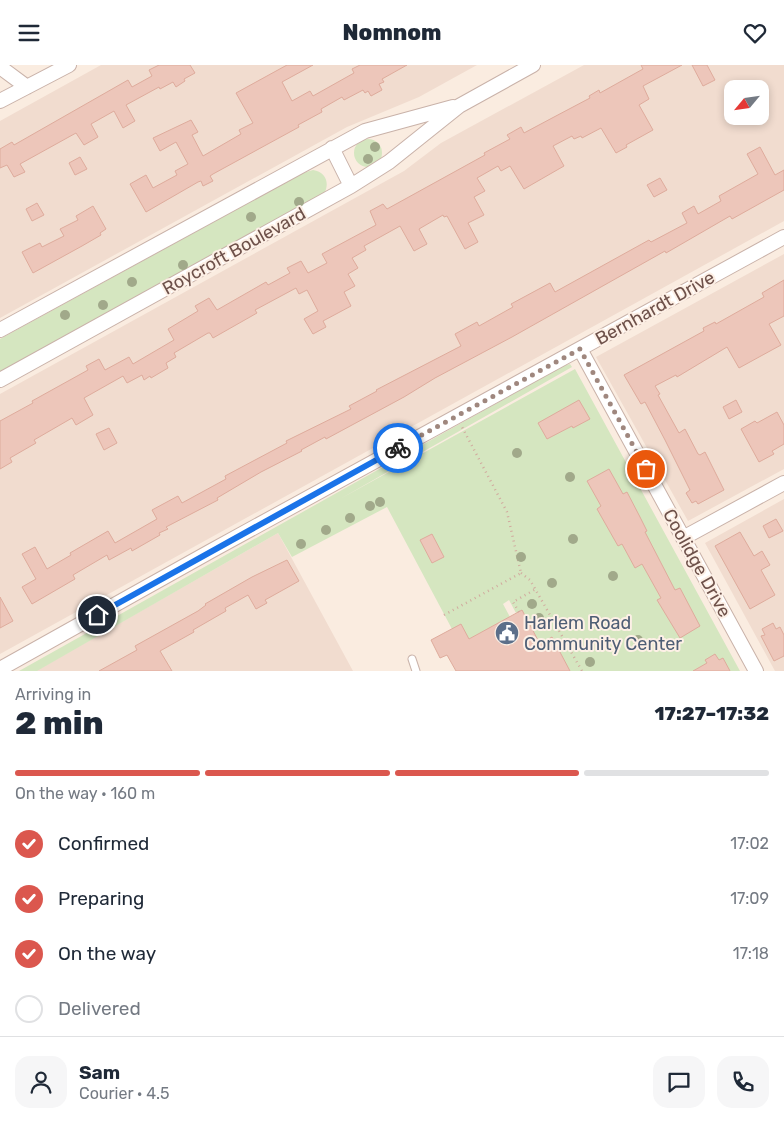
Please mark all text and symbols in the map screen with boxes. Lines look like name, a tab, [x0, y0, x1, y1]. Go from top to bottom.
icon: menu	[15, 19, 43, 47]
text: Nomnom	[343, 19, 441, 46]
icon: heart	[741, 19, 769, 47]
north arrow	[724, 80, 769, 125]
map controls	[724, 80, 769, 125]
street label: Roycroft Boulevard	[158, 202, 310, 300]
street label: Bernhardt Drive	[592, 266, 718, 350]
courier	[373, 423, 423, 473]
icon: bike	[384, 434, 412, 462]
pin	[625, 448, 667, 490]
icon: bag	[632, 455, 660, 483]
street label: Coolidge Drive	[658, 505, 736, 621]
pin	[76, 594, 118, 636]
icon: home	[83, 601, 111, 629]
place label: Harlem Road Community Center	[524, 612, 682, 655]
public building icon: Harlem Road Community Center	[494, 620, 520, 646]
text: Arriving in	[15, 685, 91, 704]
text: 17:27–17:32	[655, 702, 769, 725]
text: 2 min	[15, 704, 104, 742]
text: On the way · 160 m	[15, 784, 155, 803]
icon: check	[15, 830, 43, 858]
text: Confirmed	[58, 832, 149, 855]
text: 17:02	[730, 834, 769, 853]
icon: check	[15, 885, 43, 913]
text: Preparing	[58, 887, 144, 910]
text: 17:09	[730, 889, 769, 908]
icon: check	[15, 940, 43, 968]
text: On the way	[58, 942, 156, 965]
text: 17:18	[733, 944, 769, 963]
text: Delivered	[58, 997, 141, 1020]
button: person	[15, 1056, 67, 1108]
button: chat	[653, 1056, 705, 1108]
button: phone	[717, 1056, 769, 1108]
text: Sam	[79, 1061, 120, 1084]
text: Courier · 4.5	[79, 1084, 169, 1103]

